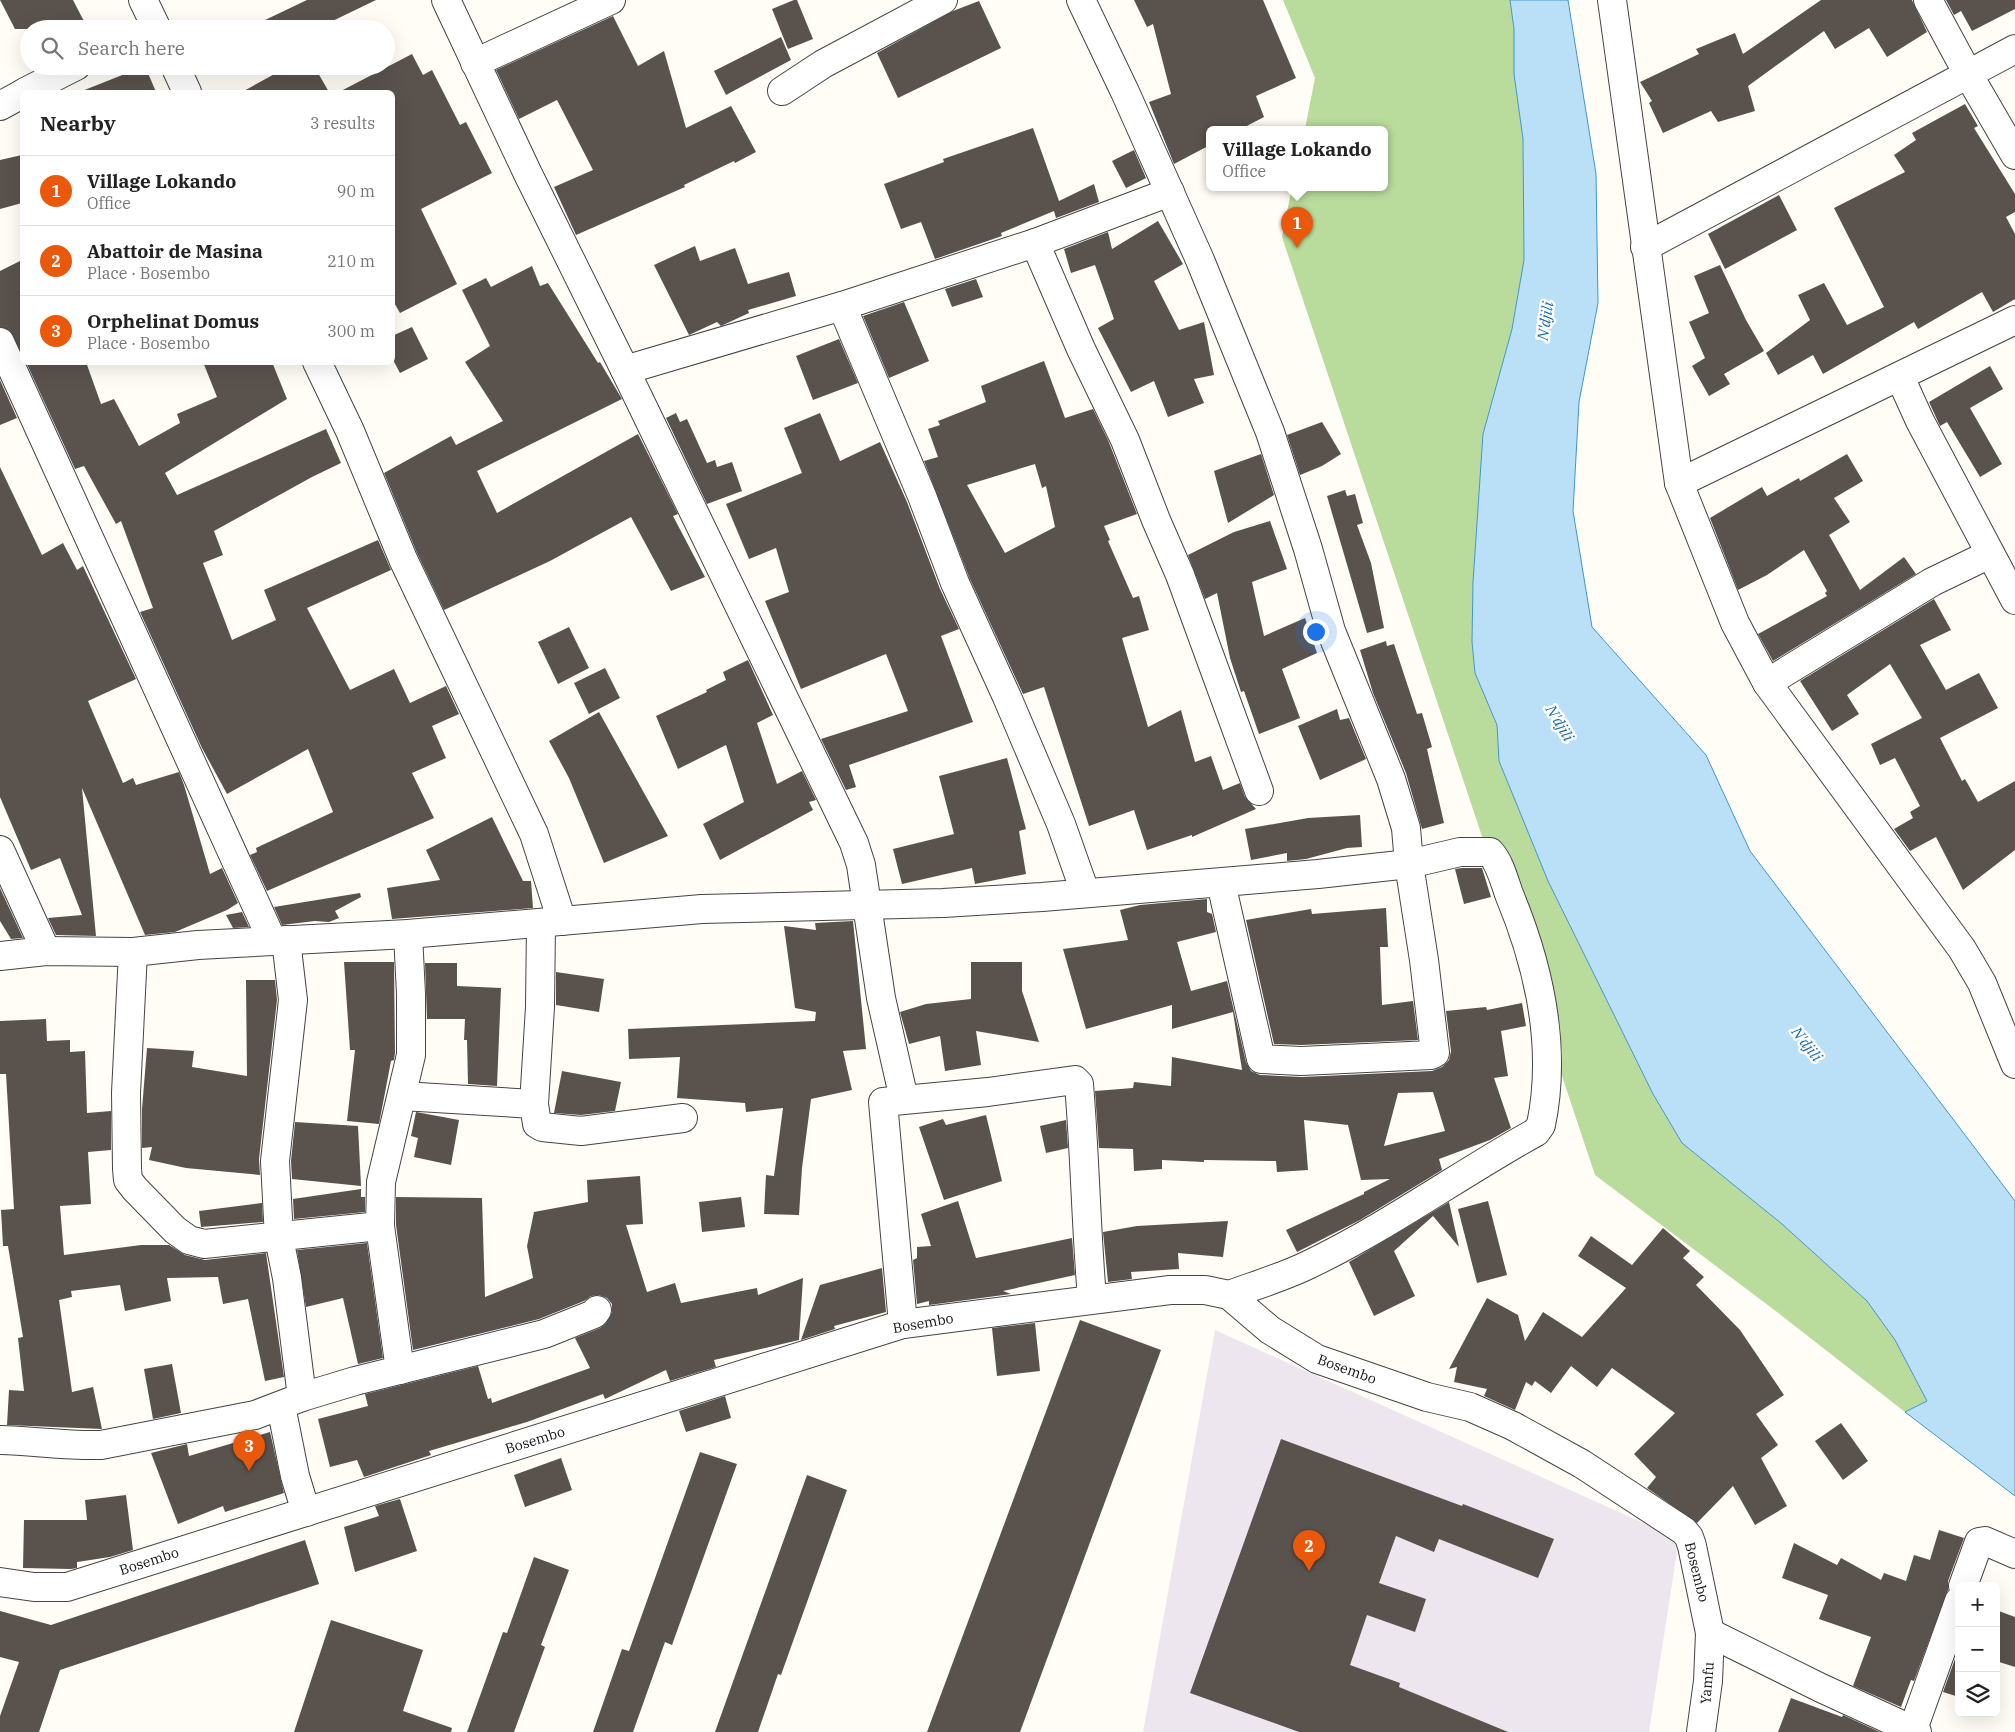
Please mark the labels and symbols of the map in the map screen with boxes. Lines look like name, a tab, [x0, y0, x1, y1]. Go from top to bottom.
pin: 1	[1281, 207, 1313, 248]
water label: N'djili	[1532, 300, 1558, 343]
your location	[1303, 619, 1329, 645]
water label: N'djili	[1541, 701, 1578, 745]
water label: N'djili	[1787, 1022, 1827, 1066]
street label: Bosembo	[891, 1309, 955, 1337]
street label: Bosembo	[1315, 1350, 1379, 1388]
street label: Bosembo	[503, 1422, 567, 1458]
pin: 3	[233, 1430, 265, 1471]
pin: 2	[1293, 1530, 1325, 1571]
street label: Bosembo	[1681, 1540, 1713, 1604]
street label: Bosembo	[117, 1543, 181, 1579]
street label: Yamfu	[1696, 1661, 1718, 1705]

